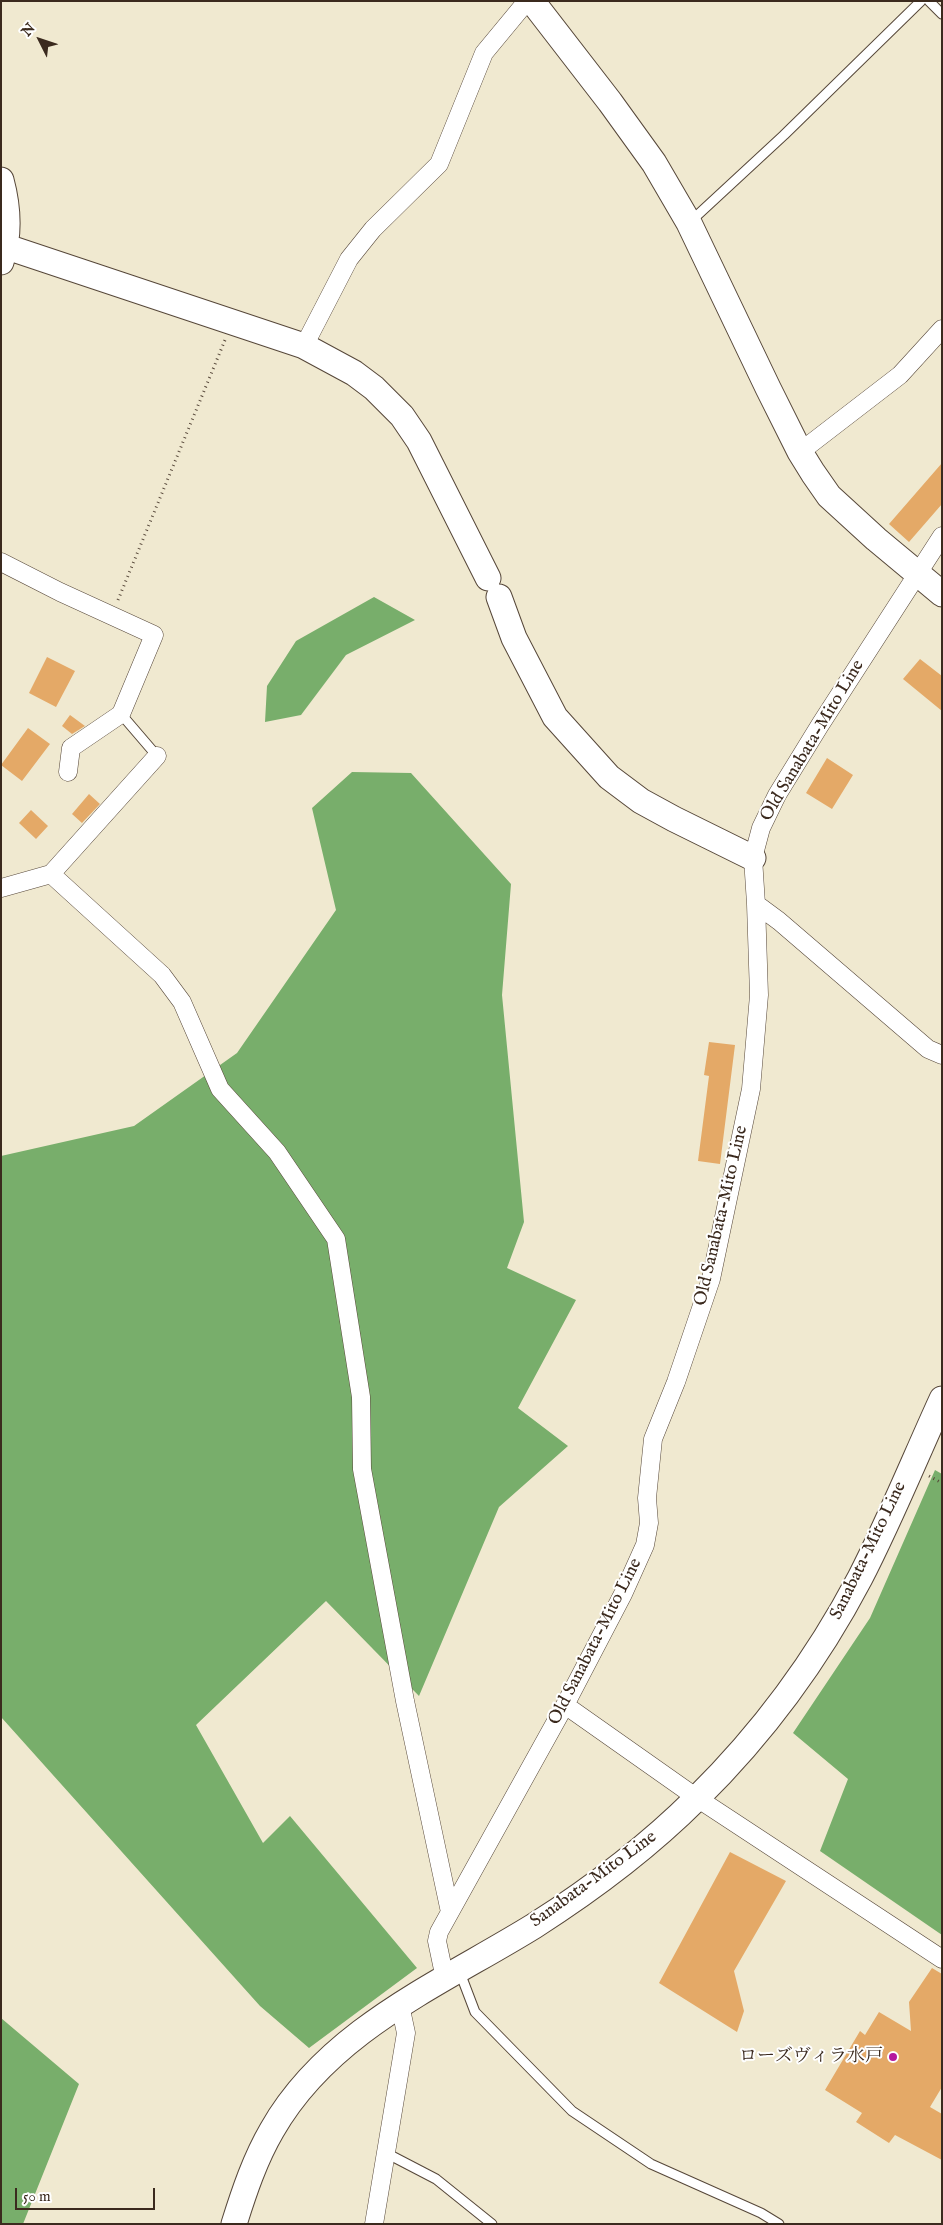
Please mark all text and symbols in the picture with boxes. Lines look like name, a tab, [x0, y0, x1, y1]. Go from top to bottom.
north arrow	[15, 15, 65, 65]
text: N	[18, 20, 39, 41]
street label: Old Sanabata-Mito Line	[756, 656, 870, 826]
street label: Old Sanabata-Mito Line	[691, 1124, 753, 1308]
street label: Sanabata-Mito Line	[826, 1478, 912, 1624]
street label: Old Sanabata-Mito Line	[545, 1555, 647, 1729]
street label: Sanabata-Mito Line	[527, 1827, 661, 1933]
place label: ローズヴィラ水戸	[739, 2046, 883, 2068]
marker: ローズヴィラ水戸	[887, 2051, 899, 2063]
scale bar	[18, 2178, 158, 2210]
text: 50 m	[23, 2187, 51, 2206]

